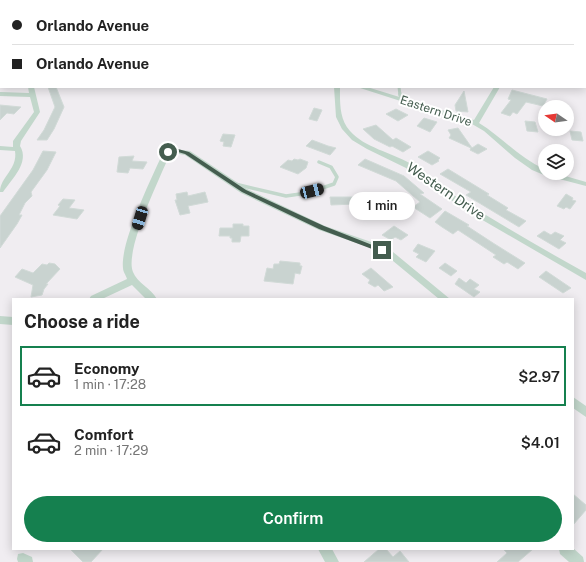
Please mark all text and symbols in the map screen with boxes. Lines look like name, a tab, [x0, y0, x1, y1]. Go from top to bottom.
text: Orlando Avenue	[36, 17, 149, 34]
text: Orlando Avenue	[36, 55, 149, 72]
street label: Eastern Drive	[398, 93, 474, 129]
north arrow	[538, 100, 574, 136]
map controls	[538, 100, 574, 180]
route start	[159, 143, 177, 161]
button: layers	[538, 144, 574, 180]
street label: Western Drive	[404, 159, 488, 223]
car	[299, 182, 325, 200]
callout: 1 min	[349, 192, 415, 220]
text: 1 min	[367, 198, 397, 213]
car	[131, 205, 149, 231]
route end	[373, 241, 391, 259]
text: Choose a ride	[24, 311, 140, 332]
icon: car	[26, 358, 62, 394]
text: Economy	[74, 360, 139, 377]
text: $2.97	[518, 368, 560, 385]
text: 1 min · 17:28	[74, 377, 146, 392]
icon: car	[26, 424, 62, 460]
text: Comfort	[74, 426, 134, 443]
text: $4.01	[521, 434, 560, 451]
text: 2 min · 17:29	[74, 443, 148, 458]
button: Confirm	[24, 496, 562, 542]

